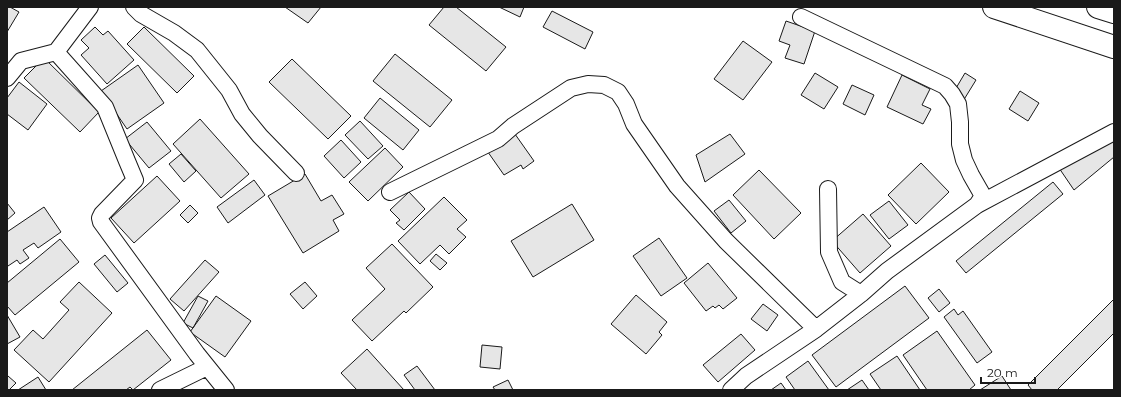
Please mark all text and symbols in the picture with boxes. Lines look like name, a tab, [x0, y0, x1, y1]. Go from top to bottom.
scale bar	[981, 359, 1035, 385]
text: 20 m	[987, 365, 1018, 380]

